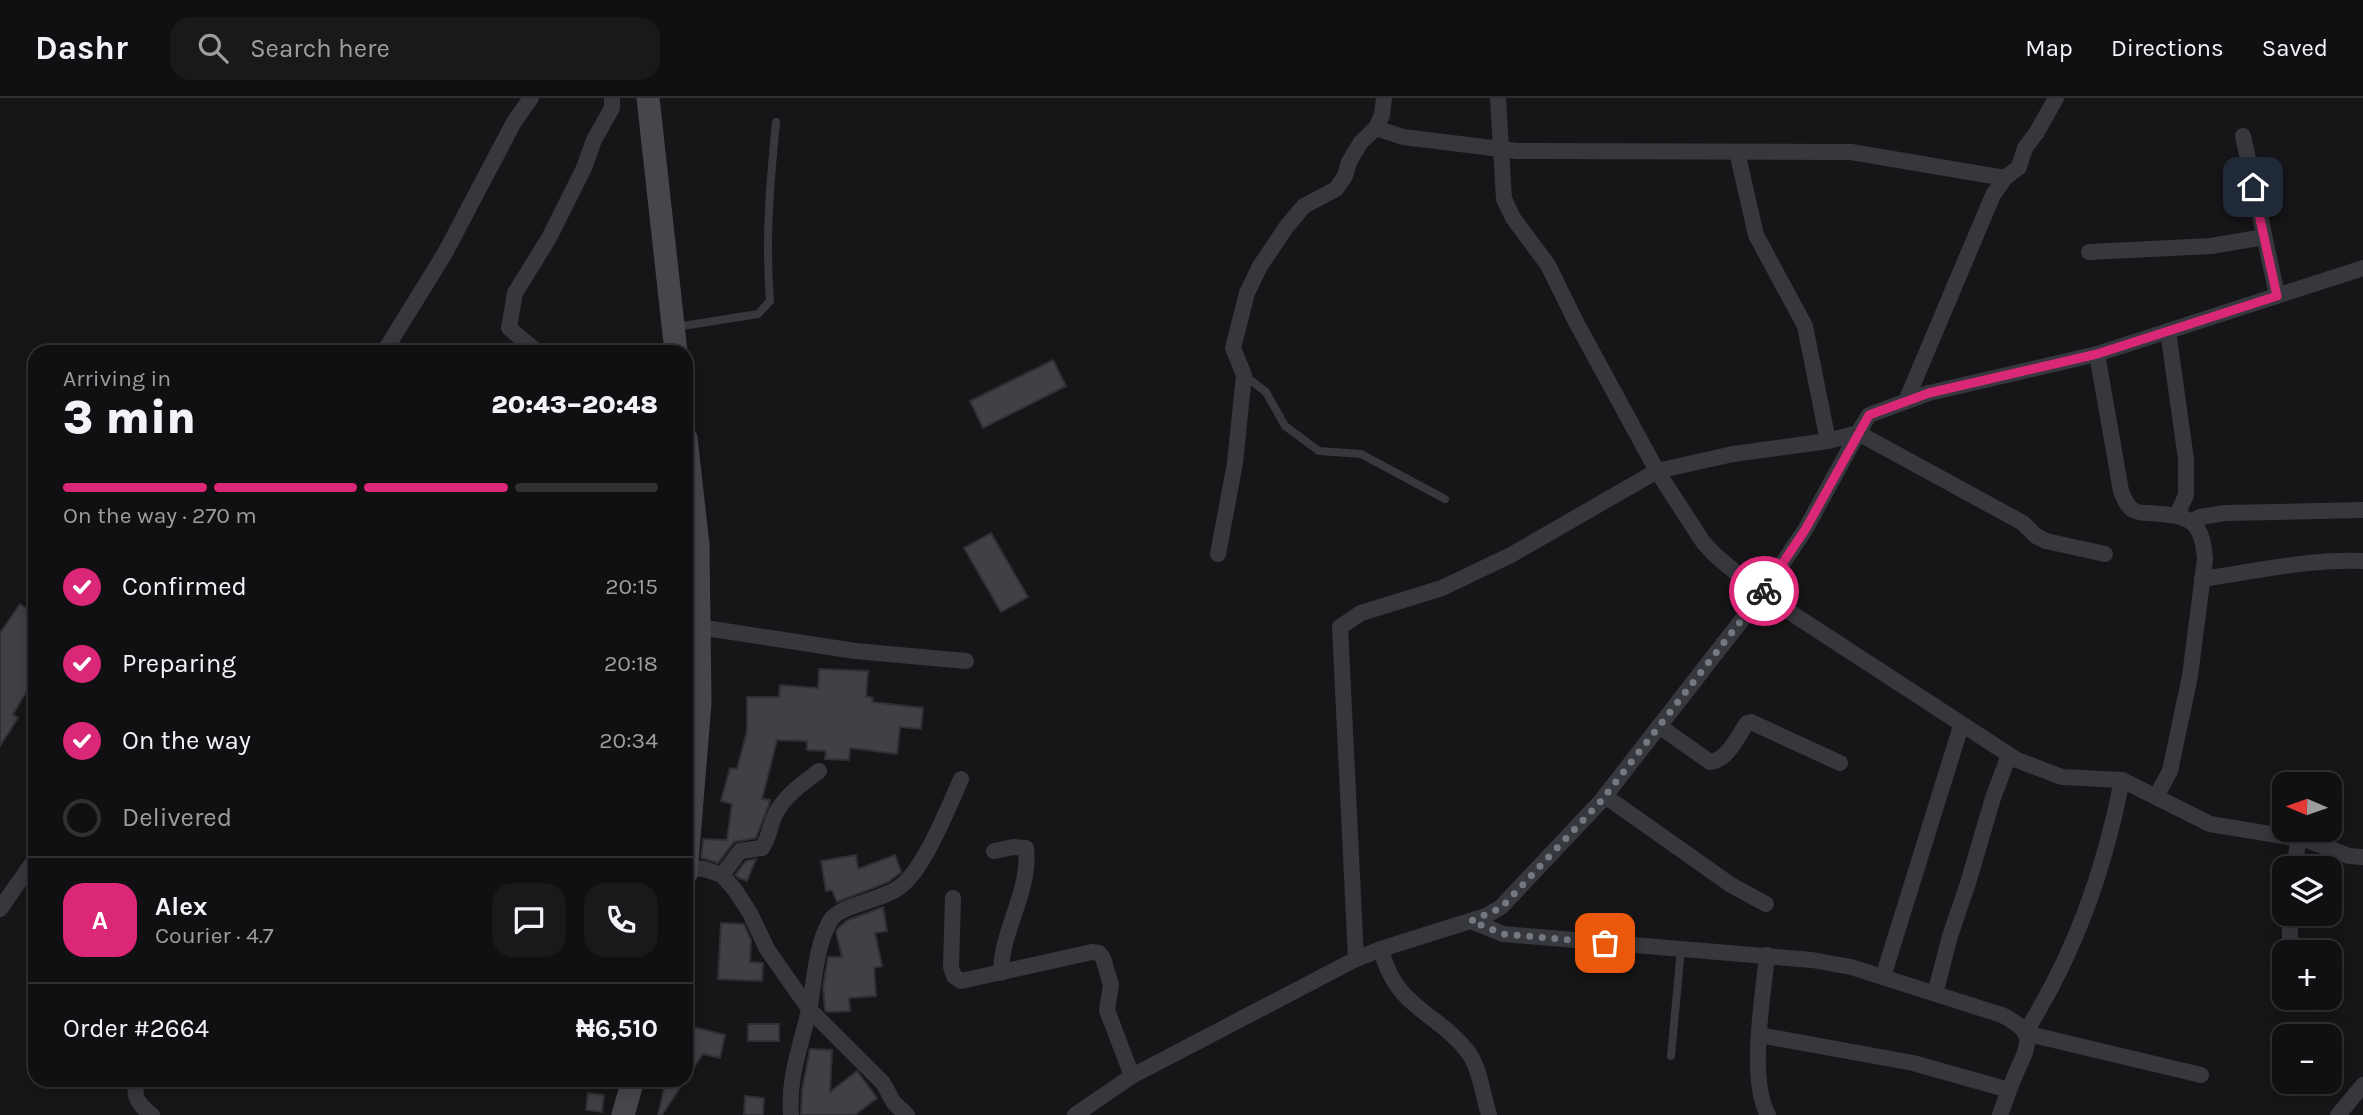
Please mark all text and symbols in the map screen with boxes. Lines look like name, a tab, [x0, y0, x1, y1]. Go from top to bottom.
search box	[170, 17, 660, 80]
text: Dashr	[35, 29, 128, 67]
icon: search	[194, 29, 232, 67]
text: Search here	[250, 33, 390, 64]
text: Map	[2025, 34, 2073, 62]
text: Directions	[2111, 34, 2224, 62]
text: Saved	[2262, 34, 2328, 62]
pin	[2223, 157, 2283, 217]
icon: home	[2234, 168, 2272, 206]
text: Arriving in	[63, 365, 171, 392]
text: 20:43–20:48	[491, 389, 658, 420]
text: 3 min	[63, 391, 196, 445]
text: On the way · 270 m	[63, 502, 257, 529]
courier	[1729, 556, 1799, 626]
icon: check	[63, 568, 101, 606]
text: Confirmed	[122, 571, 247, 602]
icon: bike	[1745, 572, 1783, 610]
text: 20:15	[605, 573, 658, 600]
icon: check	[63, 645, 101, 683]
text: Preparing	[122, 648, 236, 679]
text: 20:18	[604, 650, 658, 677]
icon: check	[63, 722, 101, 760]
text: On the way	[122, 725, 251, 756]
text: 20:34	[599, 727, 658, 754]
north arrow	[2272, 772, 2342, 842]
map controls	[2272, 772, 2342, 1094]
text: Delivered	[122, 802, 232, 833]
button: layers	[2272, 856, 2342, 926]
button: chat	[492, 883, 566, 957]
button: phone	[584, 883, 658, 957]
text: Alex	[155, 891, 207, 922]
text: A	[92, 905, 108, 936]
pin	[1575, 913, 1635, 973]
text: Courier · 4.7	[155, 922, 274, 949]
icon: bag	[1586, 924, 1624, 962]
button: +	[2272, 940, 2342, 1010]
text: Order #2664	[63, 1013, 209, 1044]
text: ₦6,510	[576, 1013, 658, 1044]
button: −	[2272, 1024, 2342, 1094]

